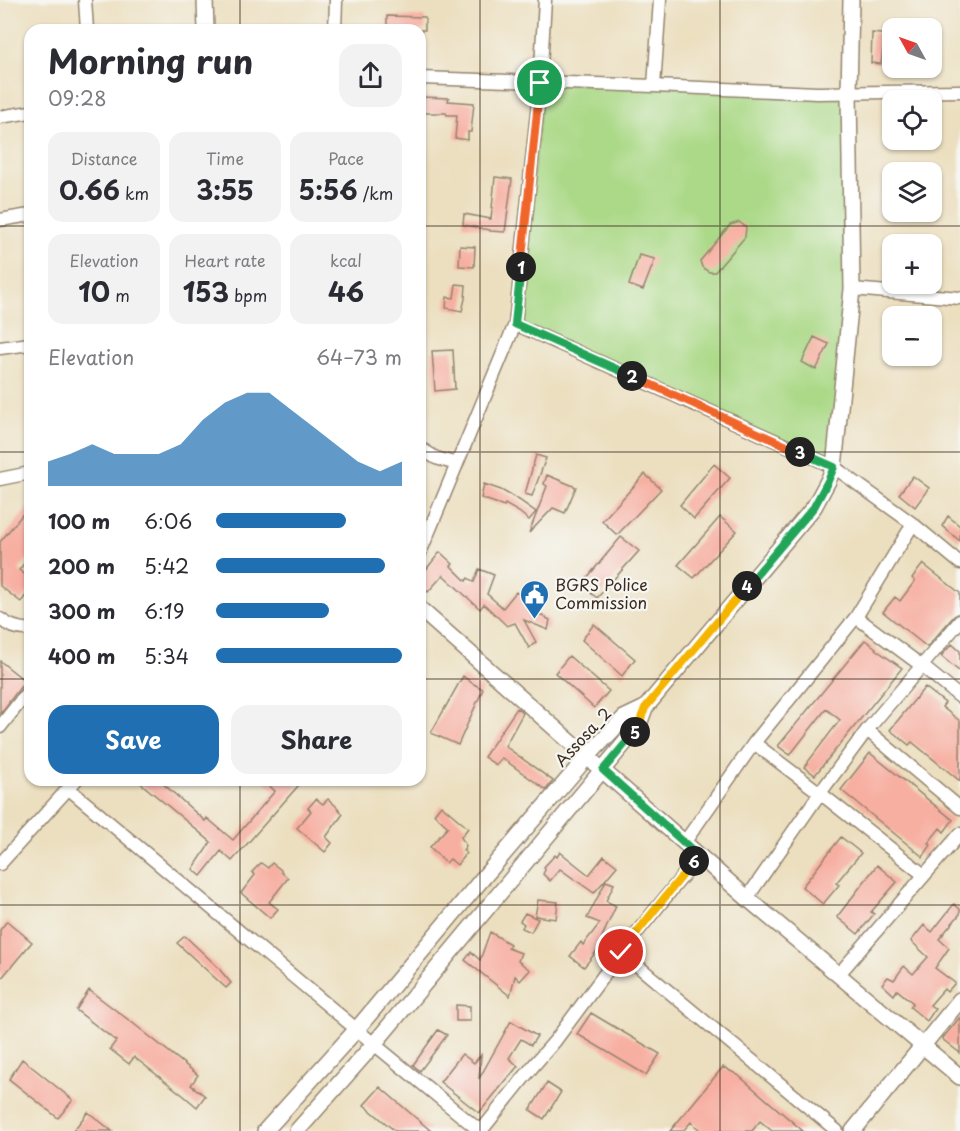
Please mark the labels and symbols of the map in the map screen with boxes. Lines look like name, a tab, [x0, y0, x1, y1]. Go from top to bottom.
north arrow	[882, 18, 942, 78]
pin	[514, 57, 565, 108]
pin: 1	[506, 252, 536, 282]
pin: 2	[617, 361, 647, 391]
pin: 3	[785, 437, 815, 467]
pin: 4	[732, 571, 762, 601]
place label: BGRS Police Commission	[555, 572, 648, 614]
public building icon: BGRS Police Commission	[518, 578, 550, 620]
street label: Assosa_2	[548, 701, 616, 771]
pin: 5	[620, 717, 650, 747]
pin: 6	[679, 846, 709, 876]
pin	[595, 926, 646, 977]

